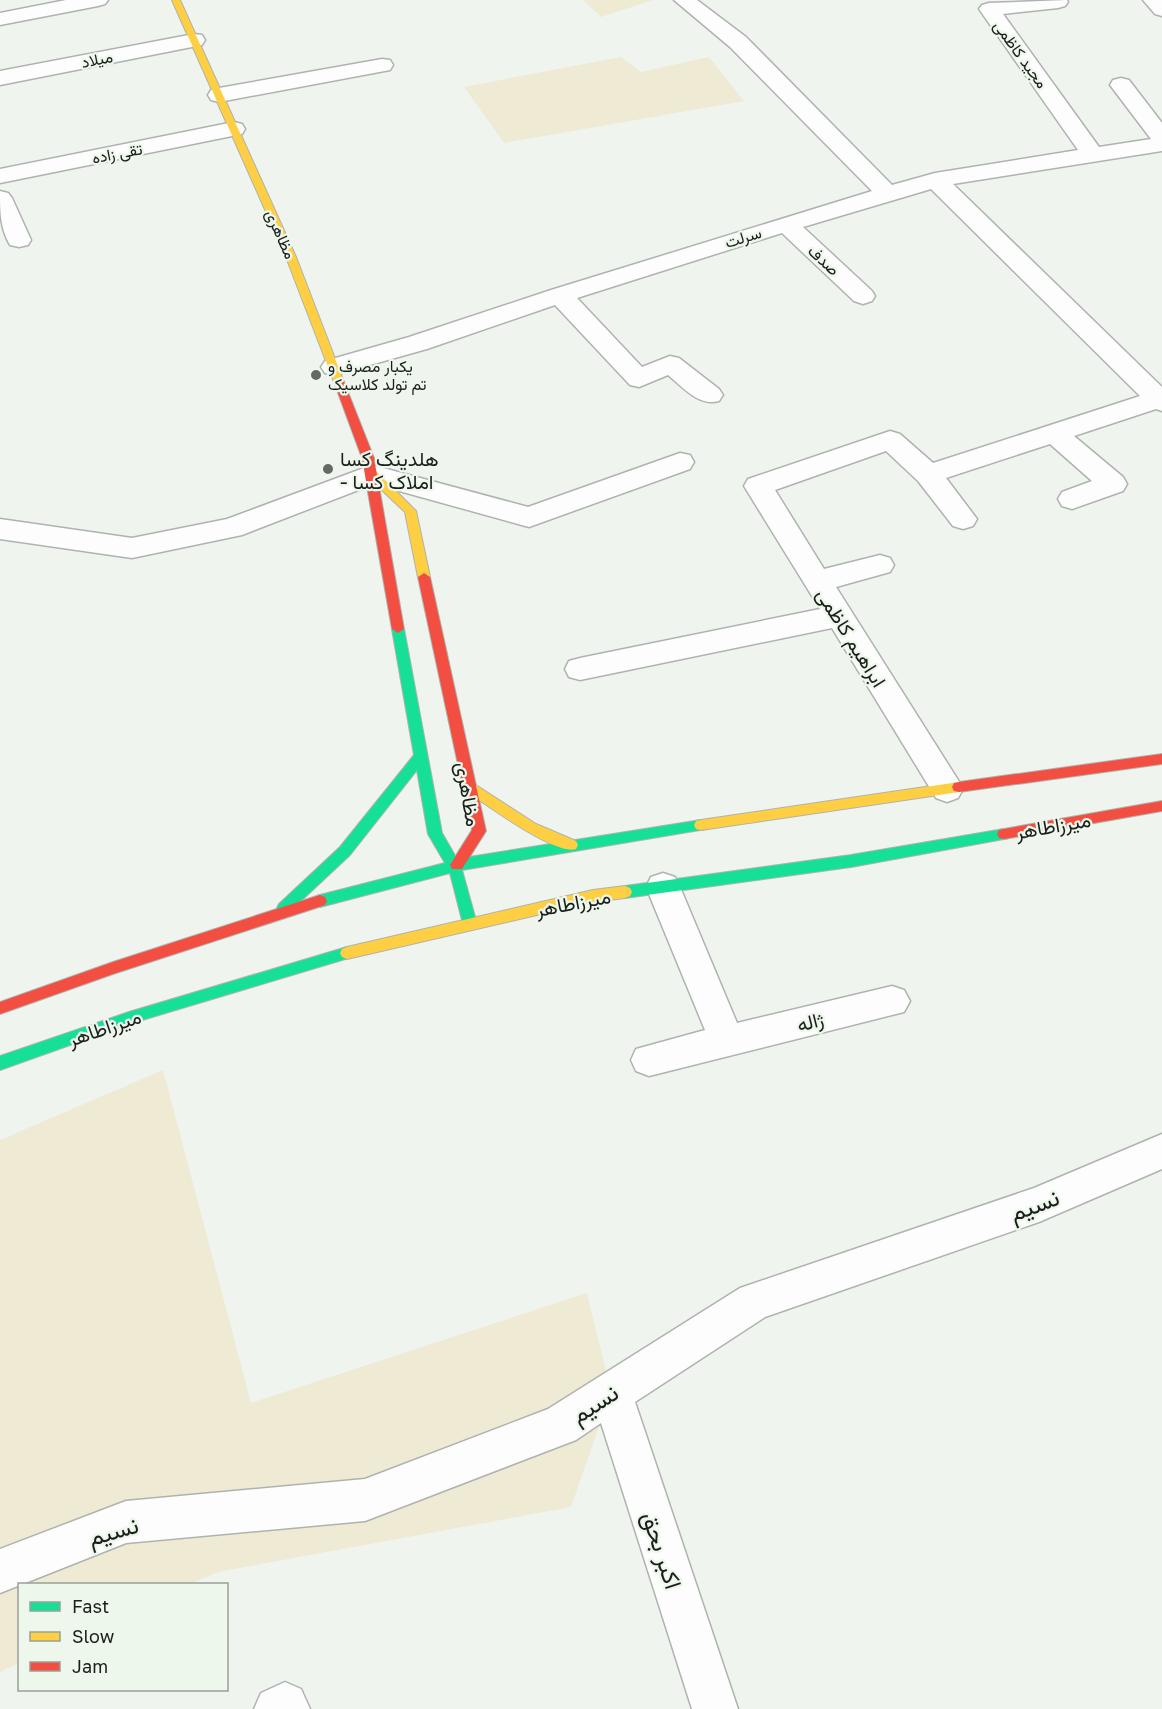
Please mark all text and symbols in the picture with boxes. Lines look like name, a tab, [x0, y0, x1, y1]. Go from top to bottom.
street label: مجید کاظمی	[989, 16, 1052, 93]
street label: میلاد	[80, 46, 114, 72]
street label: تقی زاده	[90, 138, 144, 169]
street label: مظاهری	[260, 206, 301, 262]
street label: سرلت	[722, 222, 764, 253]
street label: صدف	[804, 240, 844, 280]
place label: یکبار مصرف و تم تولد کلاسیک	[328, 356, 427, 395]
marker: یکبار مصرف و تم تولد کلاسیک	[309, 368, 323, 382]
place label: هلدینگ کسا - املاک کسا	[340, 446, 439, 493]
marker: هلدینگ کسا - املاک کسا	[321, 462, 335, 476]
street label: ابراهیم کاظمی	[810, 583, 892, 692]
street label: مظاهری	[450, 760, 486, 829]
street label: میرزاطاهر	[1012, 807, 1093, 846]
street label: میرزاطاهر	[532, 883, 613, 923]
street label: میرزاطاهر	[63, 1003, 145, 1053]
street label: ژاله	[794, 1006, 827, 1038]
street label: نسیم	[1005, 1181, 1064, 1229]
street label: نسیم	[565, 1377, 625, 1432]
street label: اکبر بحق	[635, 1508, 689, 1593]
street label: نسیم	[84, 1509, 142, 1554]
legend	[18, 1583, 228, 1691]
text: Fast	[72, 1595, 109, 1617]
text: Slow	[72, 1625, 115, 1647]
text: Jam	[72, 1655, 108, 1677]

